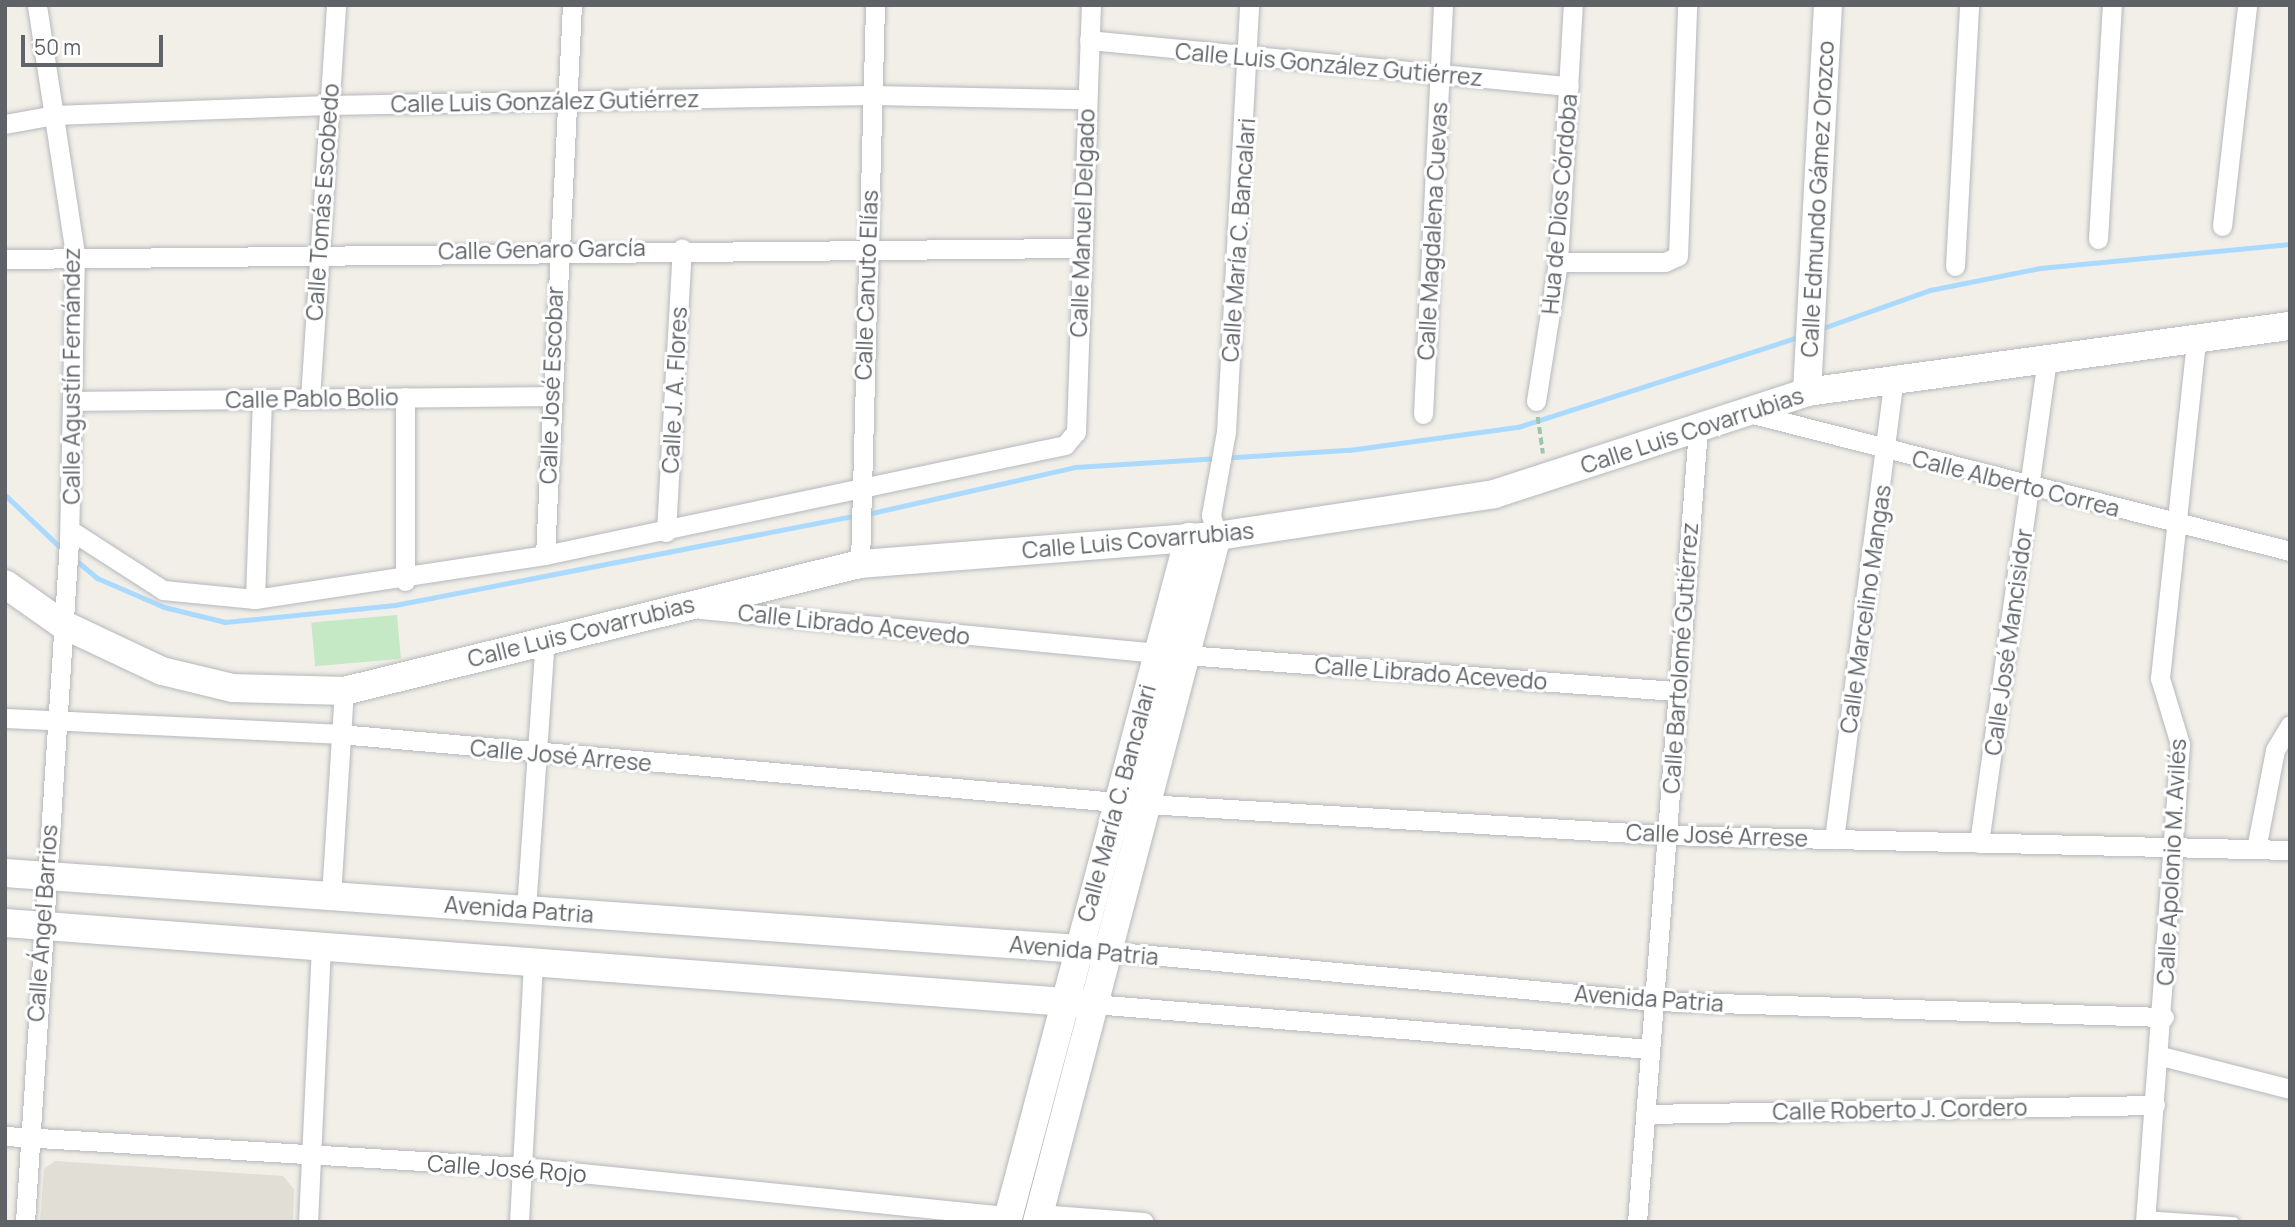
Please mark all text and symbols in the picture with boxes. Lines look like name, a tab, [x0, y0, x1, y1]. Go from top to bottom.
scale bar	[24, 21, 166, 65]
text: 50 m	[34, 33, 81, 61]
street label: Calle Luis González Gutiérrez	[1174, 37, 1484, 91]
street label: Calle Edmundo Gámez Orozco	[1795, 40, 1839, 358]
street label: Calle Tomás Escobedo	[300, 82, 344, 322]
street label: Calle Luis González Gutiérrez	[390, 85, 700, 117]
street label: Hua de Dios Córdoba	[1536, 93, 1582, 315]
street label: Calle Magdalena Cuevas	[1411, 101, 1453, 361]
street label: Calle Manuel Delgado	[1064, 108, 1100, 338]
street label: Calle María C. Bancalari	[1216, 117, 1260, 363]
street label: Calle Canuto Elías	[849, 189, 883, 381]
street label: Calle Genaro García	[438, 233, 646, 265]
street label: Calle Agustín Fernández	[57, 247, 85, 505]
street label: Calle José Escobar	[534, 286, 568, 484]
street label: Calle J. A. Flores	[656, 306, 692, 474]
street label: Calle Luis Covarrubias	[1577, 381, 1807, 479]
street label: Calle Pablo Bolio	[225, 383, 399, 413]
street label: Calle Alberto Correa	[1909, 444, 2123, 522]
street label: Calle Marcelino Mangas	[1834, 483, 1896, 735]
street label: Calle Luis Covarrubias	[1021, 516, 1255, 564]
street label: Calle Bartolomé Gutiérrez	[1657, 521, 1703, 795]
street label: Calle José Mancisidor	[1978, 527, 2038, 757]
street label: Calle Luis Covarrubias	[465, 589, 697, 673]
street label: Calle Librado Acevedo	[737, 598, 971, 650]
street label: Calle Librado Acevedo	[1314, 651, 1548, 695]
street label: Calle María C. Bancalari	[1071, 681, 1161, 925]
street label: Calle José Arrese	[469, 733, 653, 777]
street label: Calle Apolonio M. Avilés	[2151, 738, 2191, 986]
street label: Calle José Arrese	[1625, 818, 1809, 852]
street label: Calle Ángel Barrios	[21, 823, 63, 1023]
street label: Avenida Patria	[443, 890, 595, 928]
street label: Avenida Patria	[1008, 930, 1160, 970]
street label: Avenida Patria	[1573, 979, 1725, 1017]
street label: Calle Roberto J. Cordero	[1772, 1093, 2028, 1125]
street label: Calle José Rojo	[426, 1149, 588, 1187]

